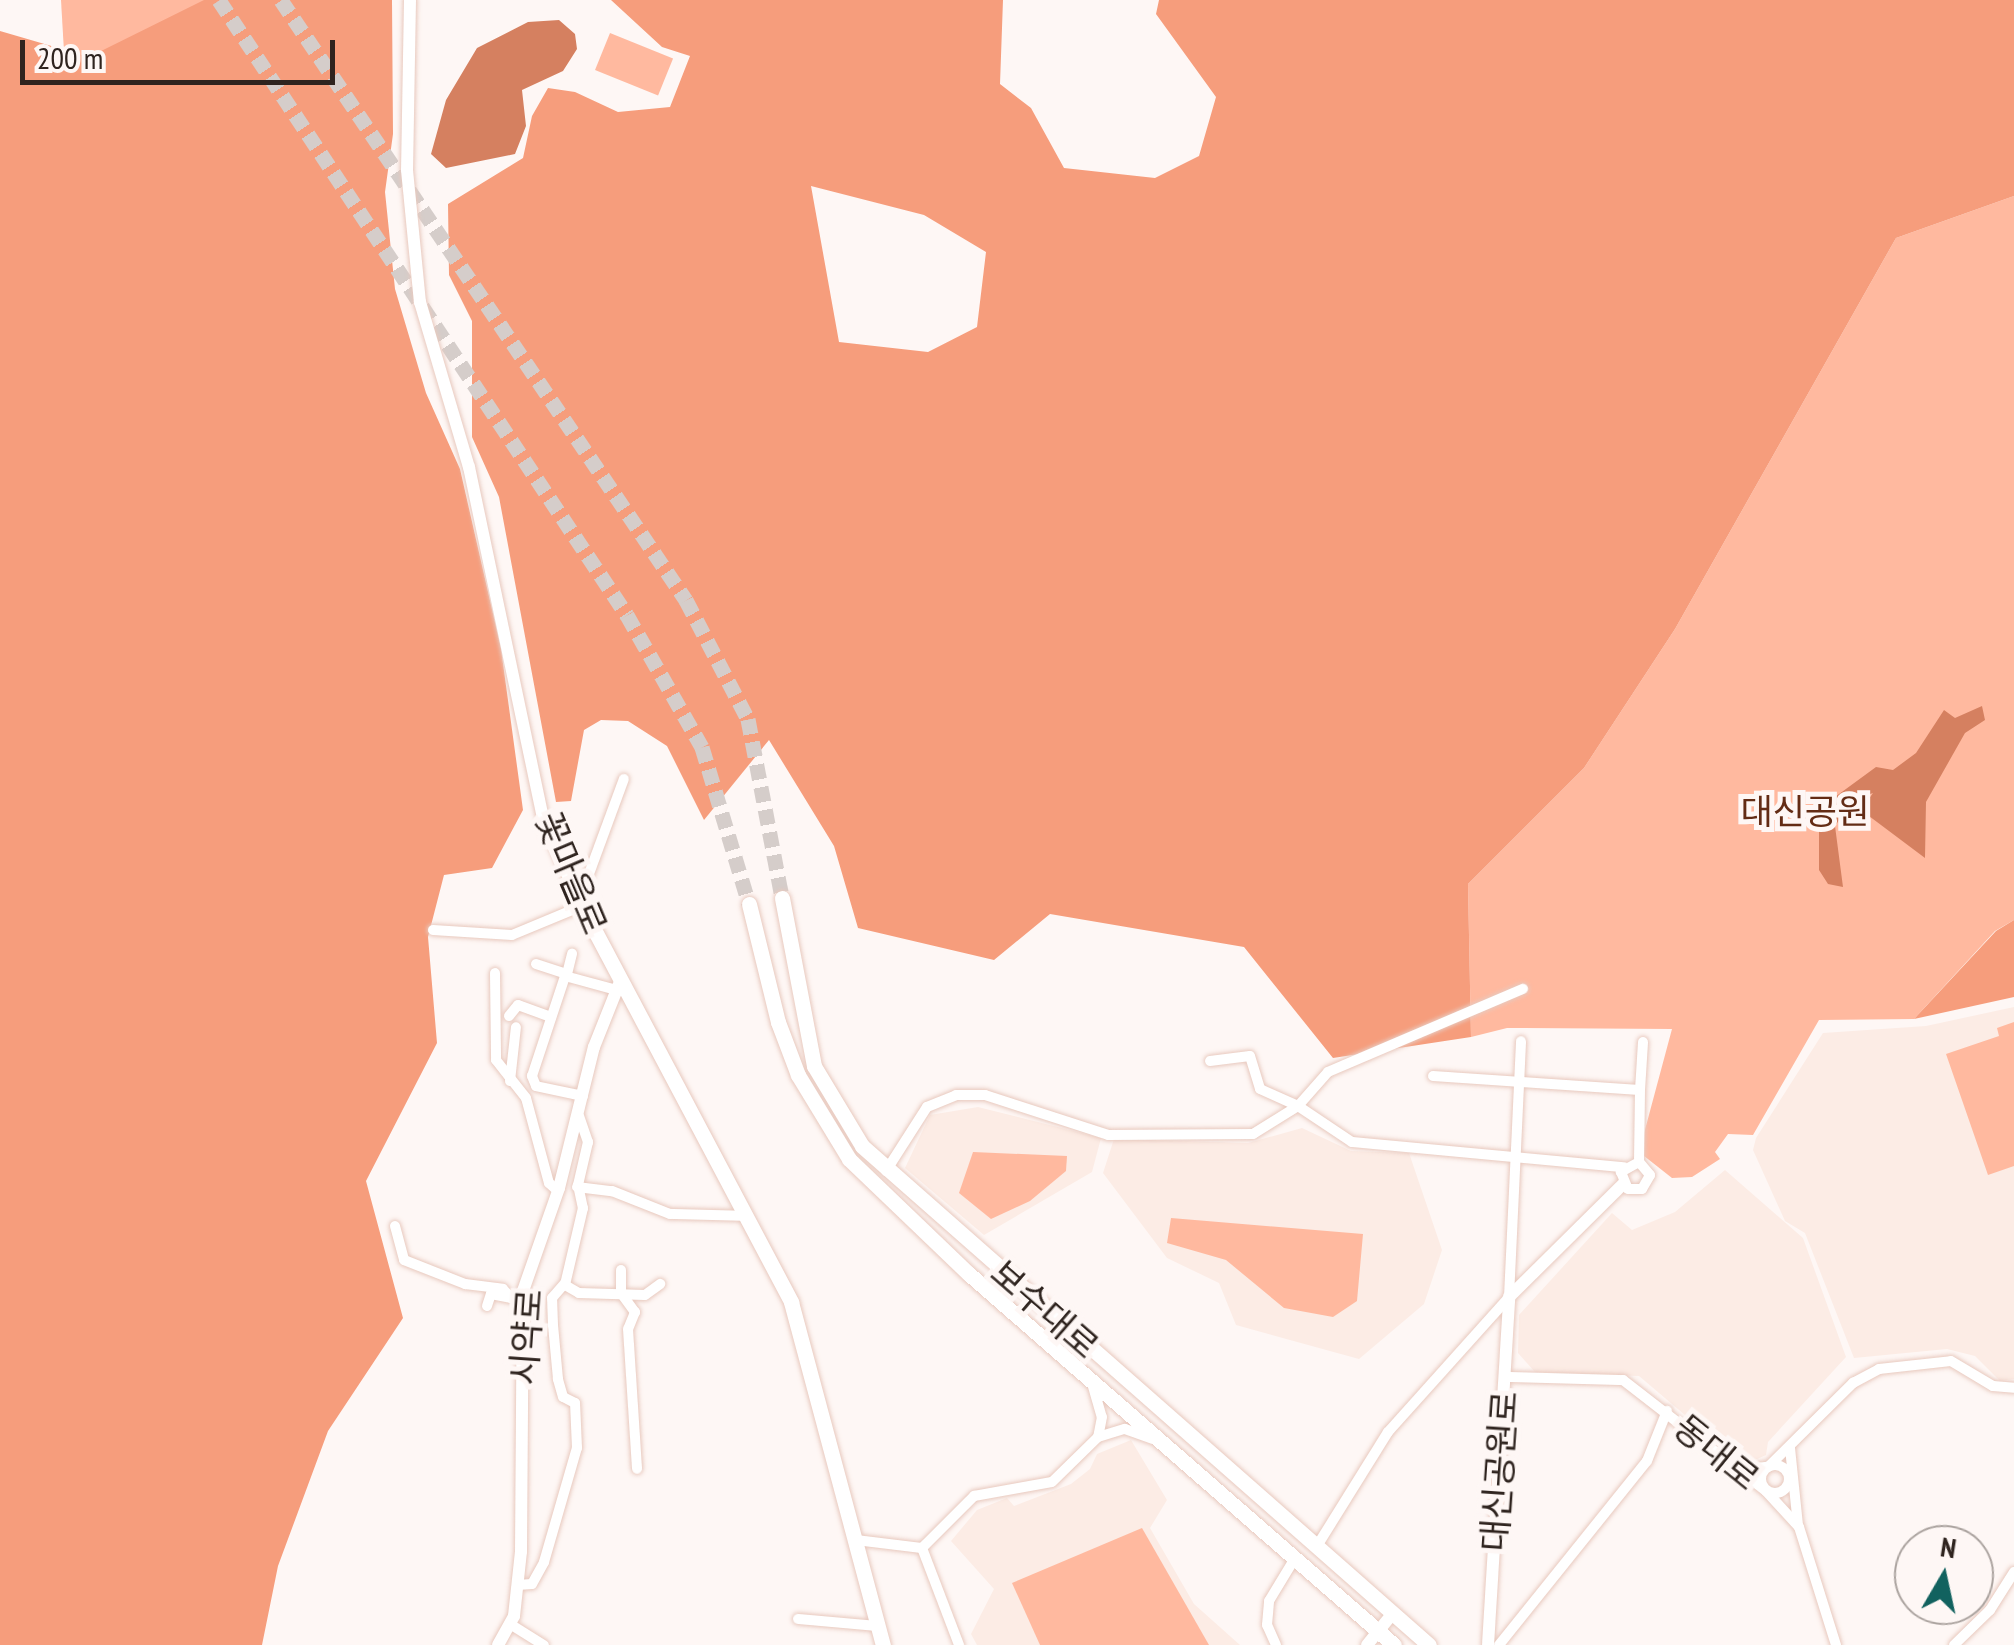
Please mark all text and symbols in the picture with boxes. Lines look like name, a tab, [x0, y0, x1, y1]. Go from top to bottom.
scale bar	[25, 20, 340, 82]
text: 200 m	[37, 38, 103, 77]
park label: 대신공원	[1741, 790, 1869, 832]
street label: 꽃마을로	[528, 806, 616, 940]
street label: 보수대로	[983, 1251, 1107, 1367]
street label: 시약로	[502, 1287, 550, 1387]
street label: 대신공원로	[1472, 1389, 1526, 1553]
street label: 동대로	[1666, 1405, 1768, 1499]
north arrow	[1894, 1525, 1994, 1625]
text: N	[1938, 1527, 1959, 1566]

